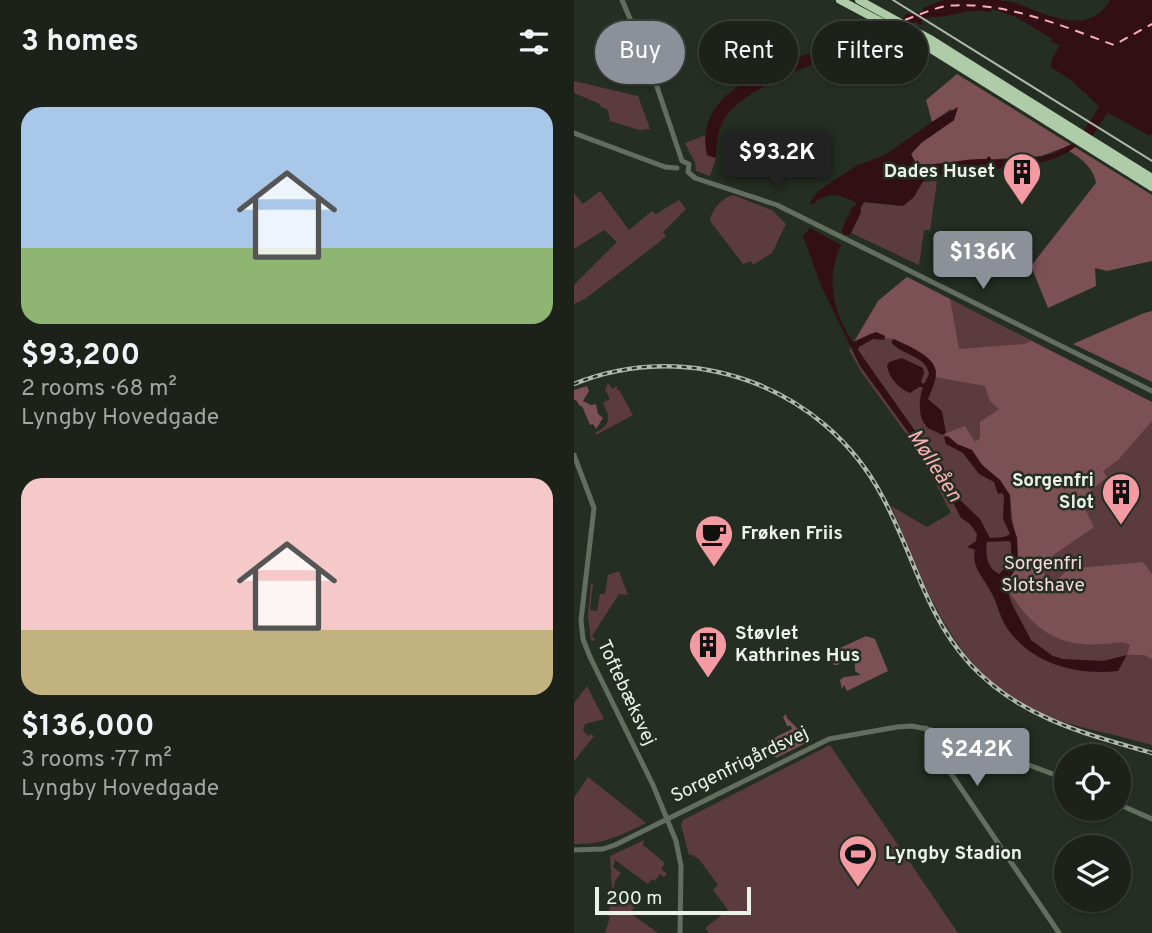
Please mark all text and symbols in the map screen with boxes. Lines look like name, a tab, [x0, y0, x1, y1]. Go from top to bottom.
chip: Buy	[595, 21, 685, 84]
chip: Rent	[699, 21, 798, 84]
chip: Filters	[812, 21, 928, 84]
icon: filters	[515, 23, 553, 61]
text: 3 homes	[21, 24, 139, 61]
pin: $93.2K	[720, 132, 834, 191]
text: $93.2K	[738, 139, 816, 168]
building icon: Dades Huset	[1001, 151, 1043, 206]
icon: home	[224, 152, 350, 278]
place label: Dades Huset	[884, 160, 995, 184]
pin: $136K	[934, 232, 1032, 291]
text: $136K	[949, 239, 1017, 268]
text: $93,200	[21, 338, 140, 375]
text: 2 rooms · 68 m²	[21, 375, 177, 404]
text: Lyngby Hovedgade	[21, 404, 219, 433]
water label: Mølleåen	[900, 424, 968, 508]
place label: Sorgenfri Slot	[1012, 469, 1094, 515]
building icon: Sorgenfri Slot	[1100, 471, 1142, 526]
cafe icon: Frøken Friis	[693, 513, 735, 568]
place label: Frøken Friis	[741, 522, 843, 546]
icon: home	[224, 523, 350, 649]
park label: Sorgenfri Slotshave	[1001, 552, 1085, 598]
place label: Støvlet Kathrines Hus	[735, 622, 860, 668]
building icon: Støvlet Kathrines Hus	[687, 624, 729, 679]
street label: Toftebæksvej	[591, 636, 661, 750]
text: $136,000	[21, 709, 154, 746]
street label: Sorgenfrigårdsvej	[667, 721, 813, 809]
pin: $242K	[928, 728, 1026, 788]
text: $242K	[940, 736, 1014, 765]
map controls	[1054, 744, 1131, 912]
button: locate	[1054, 744, 1131, 821]
text: 3 rooms · 77 m²	[21, 746, 172, 775]
text: Lyngby Hovedgade	[21, 775, 219, 804]
sports icon: Lyngby Stadion	[837, 833, 879, 888]
button: layers	[1054, 835, 1131, 912]
place label: Lyngby Stadion	[885, 842, 1022, 866]
scale bar	[595, 884, 751, 916]
text: 200 m	[606, 887, 662, 911]

